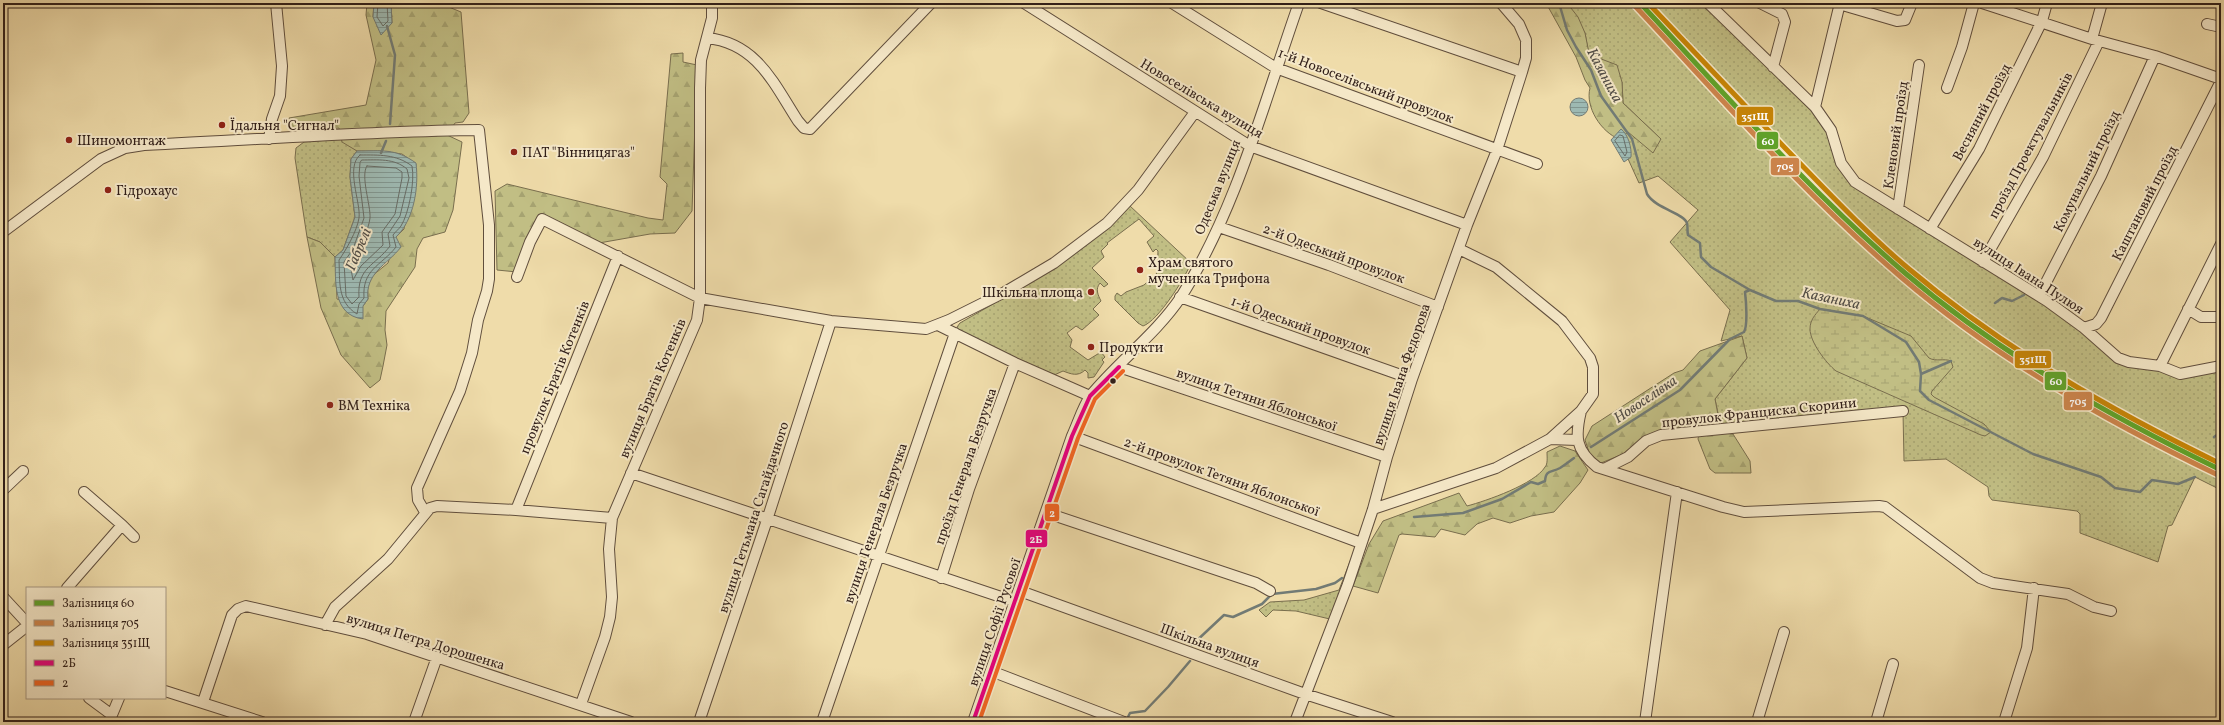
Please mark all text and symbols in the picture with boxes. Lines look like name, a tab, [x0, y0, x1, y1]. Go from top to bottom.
street label: 1-й Новоселівський провулок	[1275, 44, 1457, 129]
water label: Казаниха	[1581, 45, 1627, 107]
street label: Новоселівська вулиця	[1136, 55, 1266, 144]
street label: Весняний проїзд	[1949, 61, 2016, 165]
street label: проїзд Проектувальників	[1985, 69, 2078, 222]
street label: Кленовий проїзд	[1880, 80, 1913, 190]
line badge: 351Щ	[1736, 106, 1774, 126]
street label: Комунальний проїзд	[2050, 108, 2125, 236]
text: 351Щ	[1741, 110, 1769, 125]
place label: Їдальня "Сигнал"	[230, 117, 339, 136]
marker: Їдальня "Сигнал"	[217, 120, 227, 130]
line badge: 60	[1756, 131, 1779, 150]
place label: Шиномонтаж	[77, 132, 166, 151]
marker: Шиномонтаж	[64, 135, 74, 145]
text: 60	[1762, 135, 1775, 150]
street label: Одеська вулиця	[1191, 137, 1246, 238]
street label: Каштановий проїзд	[2108, 143, 2183, 264]
place label: ПАТ "Вінницягаз"	[522, 144, 635, 163]
marker: ПАТ "Вінницягаз"	[509, 147, 519, 157]
line badge: 705	[1770, 157, 1800, 176]
text: 705	[1777, 160, 1793, 175]
place label: Гідрохаус	[116, 182, 178, 201]
marker: Гідрохаус	[103, 185, 113, 195]
street label: 2-й Одеський провулок	[1260, 220, 1408, 289]
water label: Габрелі	[341, 225, 378, 274]
street label: вулиця Івана Пулюя	[1969, 233, 2087, 319]
place label: Храм святого мученика Трифона	[1148, 254, 1270, 289]
marker: Храм святого мученика Трифона	[1135, 265, 1145, 275]
water label: Казаниха	[1800, 283, 1862, 316]
place label: Шкільна площа	[982, 284, 1083, 303]
marker: Шкільна площа	[1086, 287, 1096, 297]
street label: 1-й Одеський провулок	[1228, 292, 1373, 361]
street label: провулок Братів Котенків	[516, 298, 595, 457]
street label: вулиця Івана Федорова	[1369, 301, 1436, 448]
street label: вулиця Братів Котенків	[615, 316, 691, 461]
place label: Продукти	[1099, 339, 1164, 358]
marker: Продукти	[1086, 342, 1096, 352]
line badge: 351Щ	[2014, 350, 2052, 369]
text: 351Щ	[2019, 353, 2047, 368]
street label: вулиця Тетяни Яблонської	[1174, 364, 1339, 437]
water label: Новоселівка	[1610, 371, 1682, 429]
line badge: 60	[2044, 371, 2067, 391]
text: 60	[2050, 375, 2063, 390]
unlabelled marker	[1108, 376, 1118, 386]
street label: проїзд Генерала Безручка	[931, 386, 1002, 547]
line badge: 705	[2063, 391, 2093, 411]
street label: провулок Франциска Скорини	[1661, 394, 1858, 433]
text: 705	[2070, 395, 2086, 410]
place label: ВМ Техніка	[338, 397, 410, 416]
marker: ВМ Техніка	[325, 400, 335, 410]
street label: вулиця Гетьмана Сагайдачного	[714, 419, 794, 616]
street label: 2-й провулок Тетяни Яблонської	[1121, 433, 1322, 522]
street label: вулиця Генерала Безручка	[840, 441, 913, 606]
line badge: 2	[1044, 503, 1060, 522]
text: 2	[1049, 507, 1055, 522]
line badge: 2Б	[1025, 529, 1048, 548]
text: 2Б	[1029, 533, 1043, 548]
street label: вулиця Софії Русової	[965, 556, 1026, 689]
legend	[26, 587, 166, 699]
text: Залізниця 60	[62, 596, 134, 612]
street label: вулиця Петра Дорошенка	[344, 609, 507, 676]
text: Залізниця 705	[62, 616, 139, 632]
street label: Шкільна вулиця	[1157, 620, 1262, 673]
text: Залізниця 351Щ	[62, 636, 150, 652]
text: 2Б	[62, 656, 76, 672]
text: 2	[62, 676, 68, 692]

